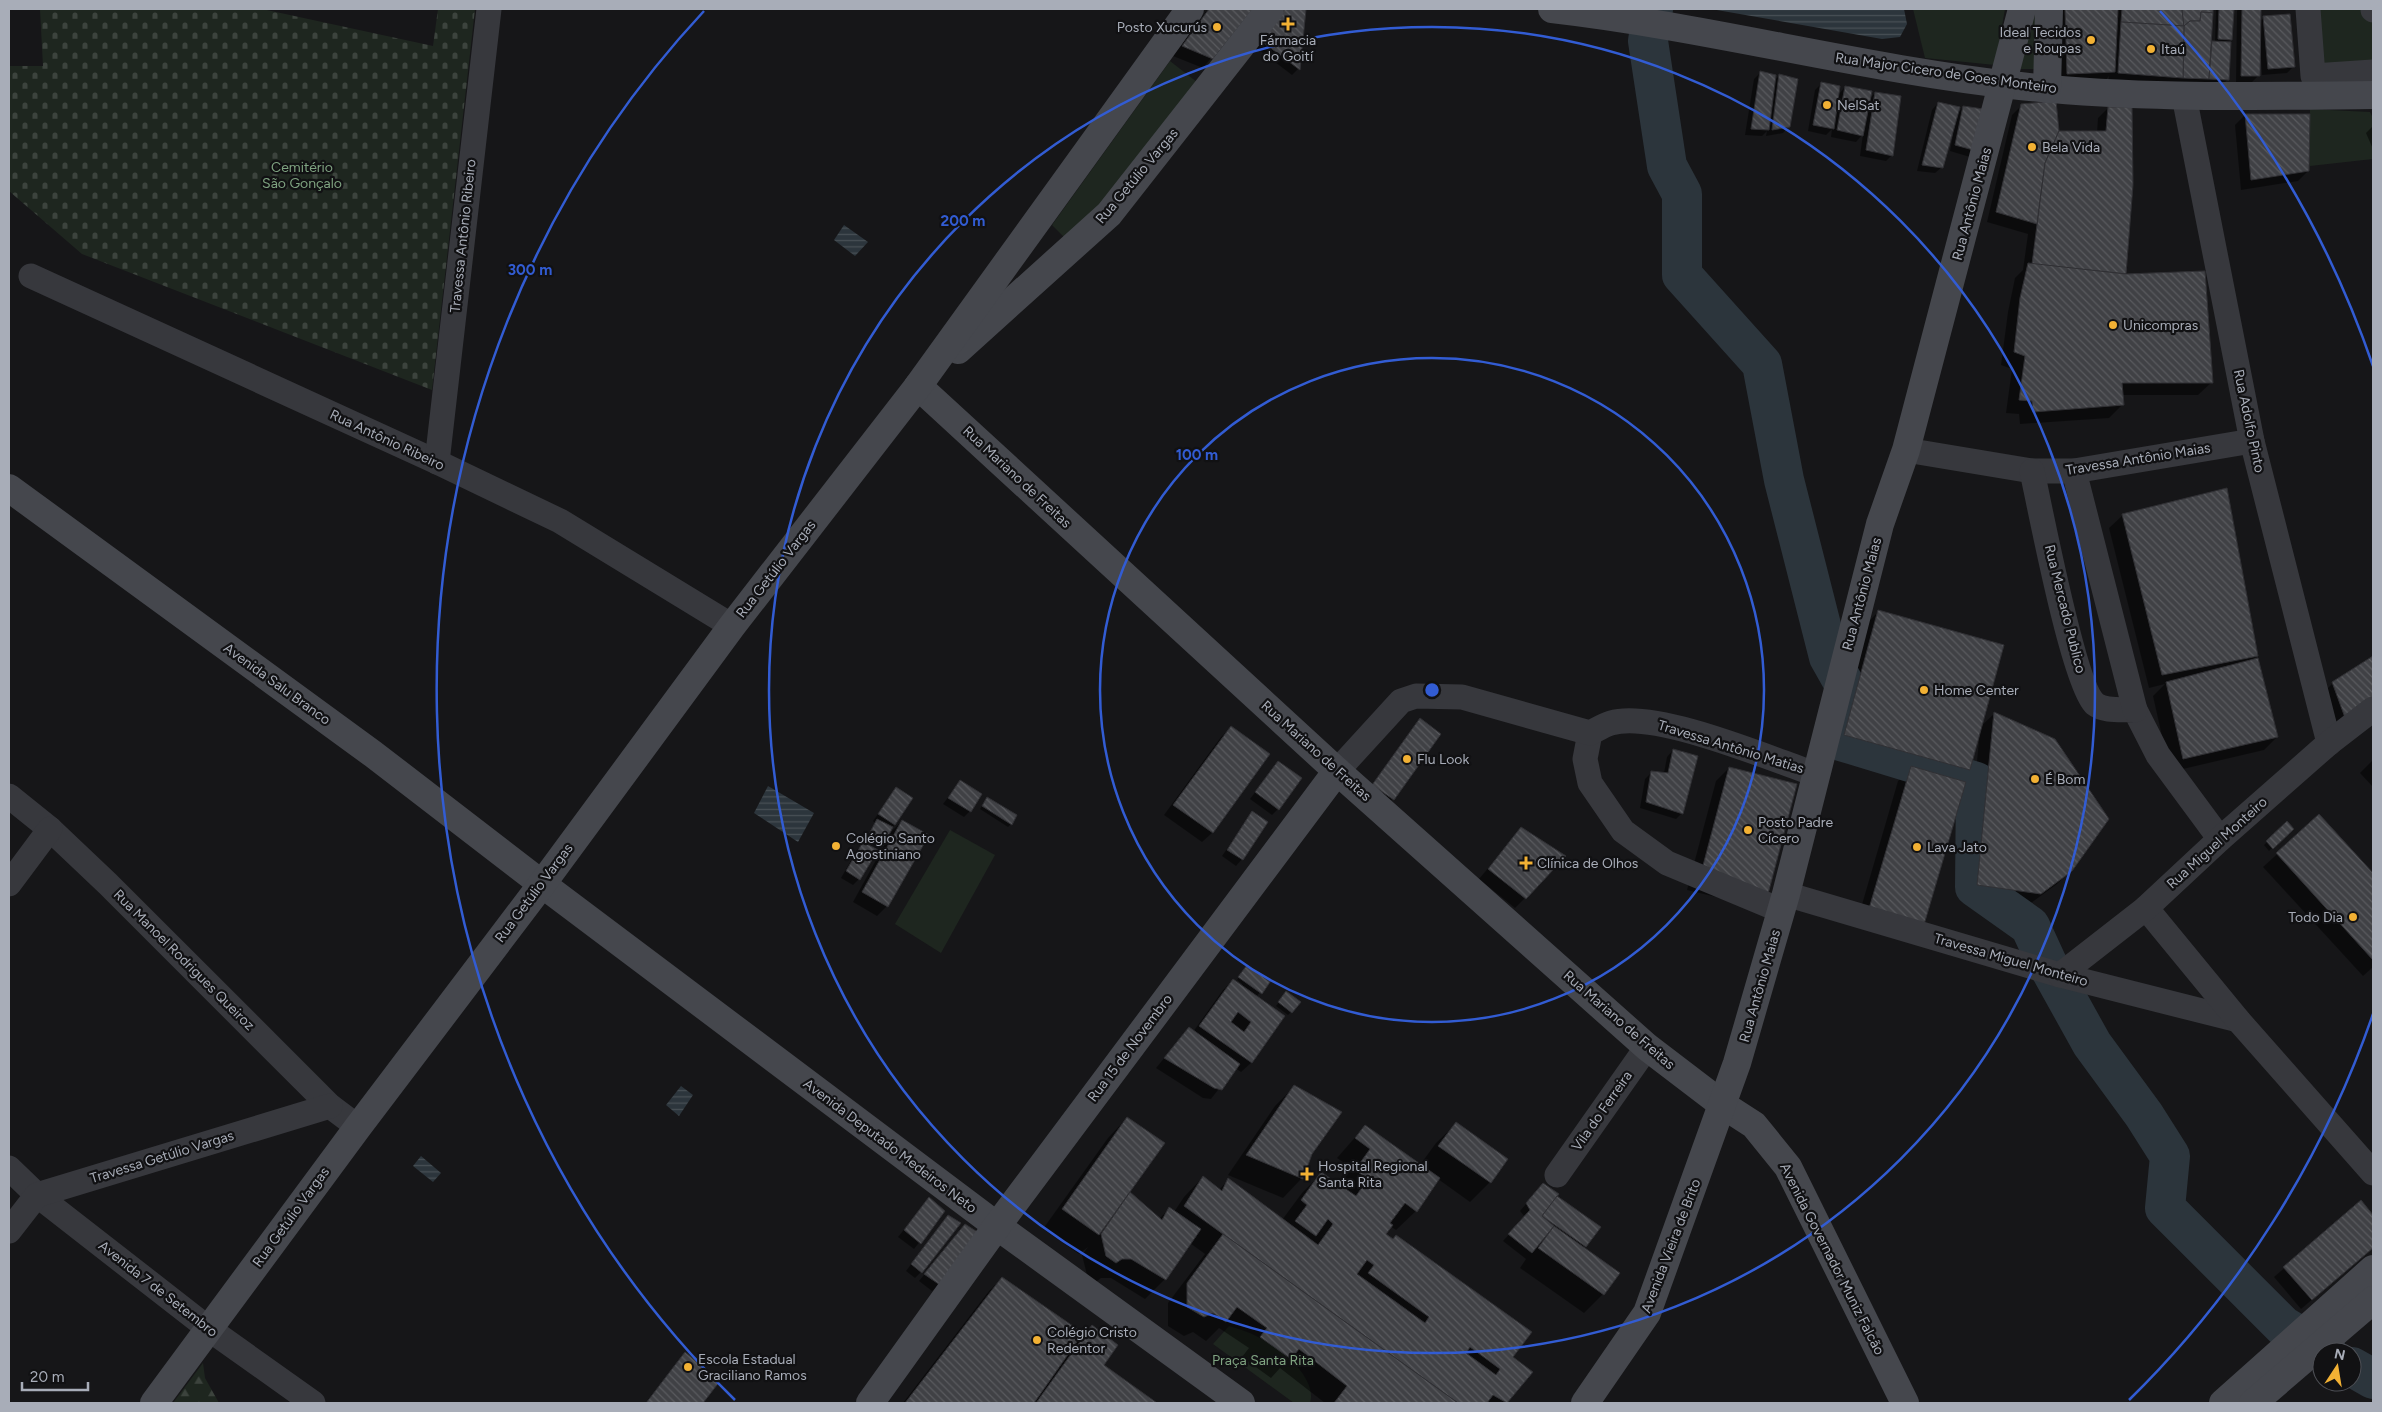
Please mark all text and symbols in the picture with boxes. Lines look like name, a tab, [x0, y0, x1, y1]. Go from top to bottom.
marker: Fármacia do Goití	[1282, 18, 1294, 30]
place label: Posto Xucurús	[1117, 19, 1207, 36]
marker: Posto Xucurús	[1211, 21, 1223, 33]
place label: Ideal Tecidos e Roupas	[2000, 24, 2081, 57]
place label: Fármacia do Goití	[1260, 32, 1316, 65]
marker: Ideal Tecidos e Roupas	[2085, 34, 2097, 46]
place label: Itaú	[2161, 41, 2185, 58]
marker: Itaú	[2145, 43, 2157, 55]
street label: Rua Major Cicero de Goes Monteiro	[1834, 49, 2058, 97]
place label: NelSat	[1837, 97, 1880, 114]
marker: NelSat	[1821, 99, 1833, 111]
street label: Rua Getúlio Vargas	[1092, 125, 1182, 227]
place label: Bela Vida	[2042, 139, 2100, 156]
marker: Bela Vida	[2026, 141, 2038, 153]
street label: Rua Antônio Maias	[1949, 146, 1995, 262]
street label: Travessa Antônio Ribeiro	[446, 158, 480, 314]
park label: Cemitério São Gonçalo	[262, 159, 342, 192]
text: 200 m	[941, 212, 985, 230]
text: 300 m	[508, 261, 552, 279]
place label: Unicompras	[2123, 317, 2198, 334]
marker: Unicompras	[2107, 319, 2119, 331]
street label: Rua Adolfo Pinto	[2230, 368, 2268, 474]
street label: Rua Antônio Ribeiro	[327, 406, 447, 474]
street label: Rua Mariano de Freitas	[959, 422, 1075, 532]
street label: Travessa Antônio Maias	[2064, 439, 2212, 479]
text: 100 m	[1176, 446, 1218, 464]
street label: Rua Getúlio Vargas	[733, 517, 819, 621]
street label: Rua Antônio Maias	[1839, 536, 1885, 652]
street label: Rua Mercado Publico	[2041, 543, 2089, 675]
street label: Avenida Salu Branco	[220, 640, 334, 728]
centre of rings	[1423, 681, 1441, 699]
place label: Home Center	[1934, 682, 2019, 699]
marker: Home Center	[1918, 684, 1930, 696]
street label: Rua Mariano de Freitas	[1258, 697, 1374, 805]
street label: Travessa Antônio Matias	[1656, 717, 1806, 777]
place label: Flu Look	[1417, 751, 1469, 768]
marker: Flu Look	[1401, 753, 1413, 765]
place label: É Bom	[2045, 771, 2085, 788]
marker: É Bom	[2029, 773, 2041, 785]
street label: Rua Miguel Monteiro	[2163, 793, 2271, 893]
place label: Posto Padre Cícero	[1758, 814, 1833, 847]
marker: Posto Padre Cícero	[1742, 824, 1754, 836]
place label: Colégio Santo Agostiniano	[846, 830, 935, 863]
place label: Lava Jato	[1927, 839, 1987, 856]
street label: Rua Getúlio Vargas	[491, 840, 577, 946]
marker: Colégio Santo Agostiniano	[830, 840, 842, 852]
marker: Lava Jato	[1911, 841, 1923, 853]
place label: Clínica de Olhos	[1537, 855, 1638, 872]
marker: Clínica de Olhos	[1519, 856, 1533, 870]
street label: Rua Manoel Rodrigues Queiroz	[110, 886, 258, 1034]
place label: Todo Dia	[2288, 909, 2343, 926]
marker: Todo Dia	[2347, 911, 2359, 923]
street label: Rua Antônio Maias	[1736, 928, 1784, 1044]
street label: Travessa Miguel Monteiro	[1932, 930, 2090, 990]
street label: Rua Mariano de Freitas	[1560, 967, 1678, 1073]
street label: Rua 15 de Novembro	[1084, 991, 1176, 1105]
street label: Vila do Ferreira	[1568, 1068, 1636, 1154]
street label: Avenida Deputado Medeiros Neto	[800, 1075, 980, 1217]
street label: Travessa Getúlio Vargas	[88, 1127, 236, 1187]
place label: Hospital Regional Santa Rita	[1318, 1158, 1428, 1191]
street label: Avenida Governador Muniz Falcão	[1776, 1160, 1888, 1358]
street label: Rua Getúlio Vargas	[249, 1164, 333, 1270]
marker: Hospital Regional Santa Rita	[1300, 1167, 1314, 1181]
street label: Avenida Vieira de Brito	[1638, 1177, 1704, 1315]
street label: Avenida 7 de Setembro	[95, 1237, 221, 1341]
place label: Colégio Cristo Redentor	[1047, 1324, 1137, 1357]
marker: Colégio Cristo Redentor	[1031, 1334, 1043, 1346]
north arrow	[2312, 1342, 2362, 1392]
text: N	[2333, 1345, 2347, 1364]
place label: Escola Estadual Graciliano Ramos	[698, 1351, 807, 1384]
park label: Praça Santa Rita	[1212, 1352, 1314, 1369]
scale bar	[22, 1360, 89, 1392]
marker: Escola Estadual Graciliano Ramos	[682, 1361, 694, 1373]
text: 20 m	[30, 1368, 64, 1386]

